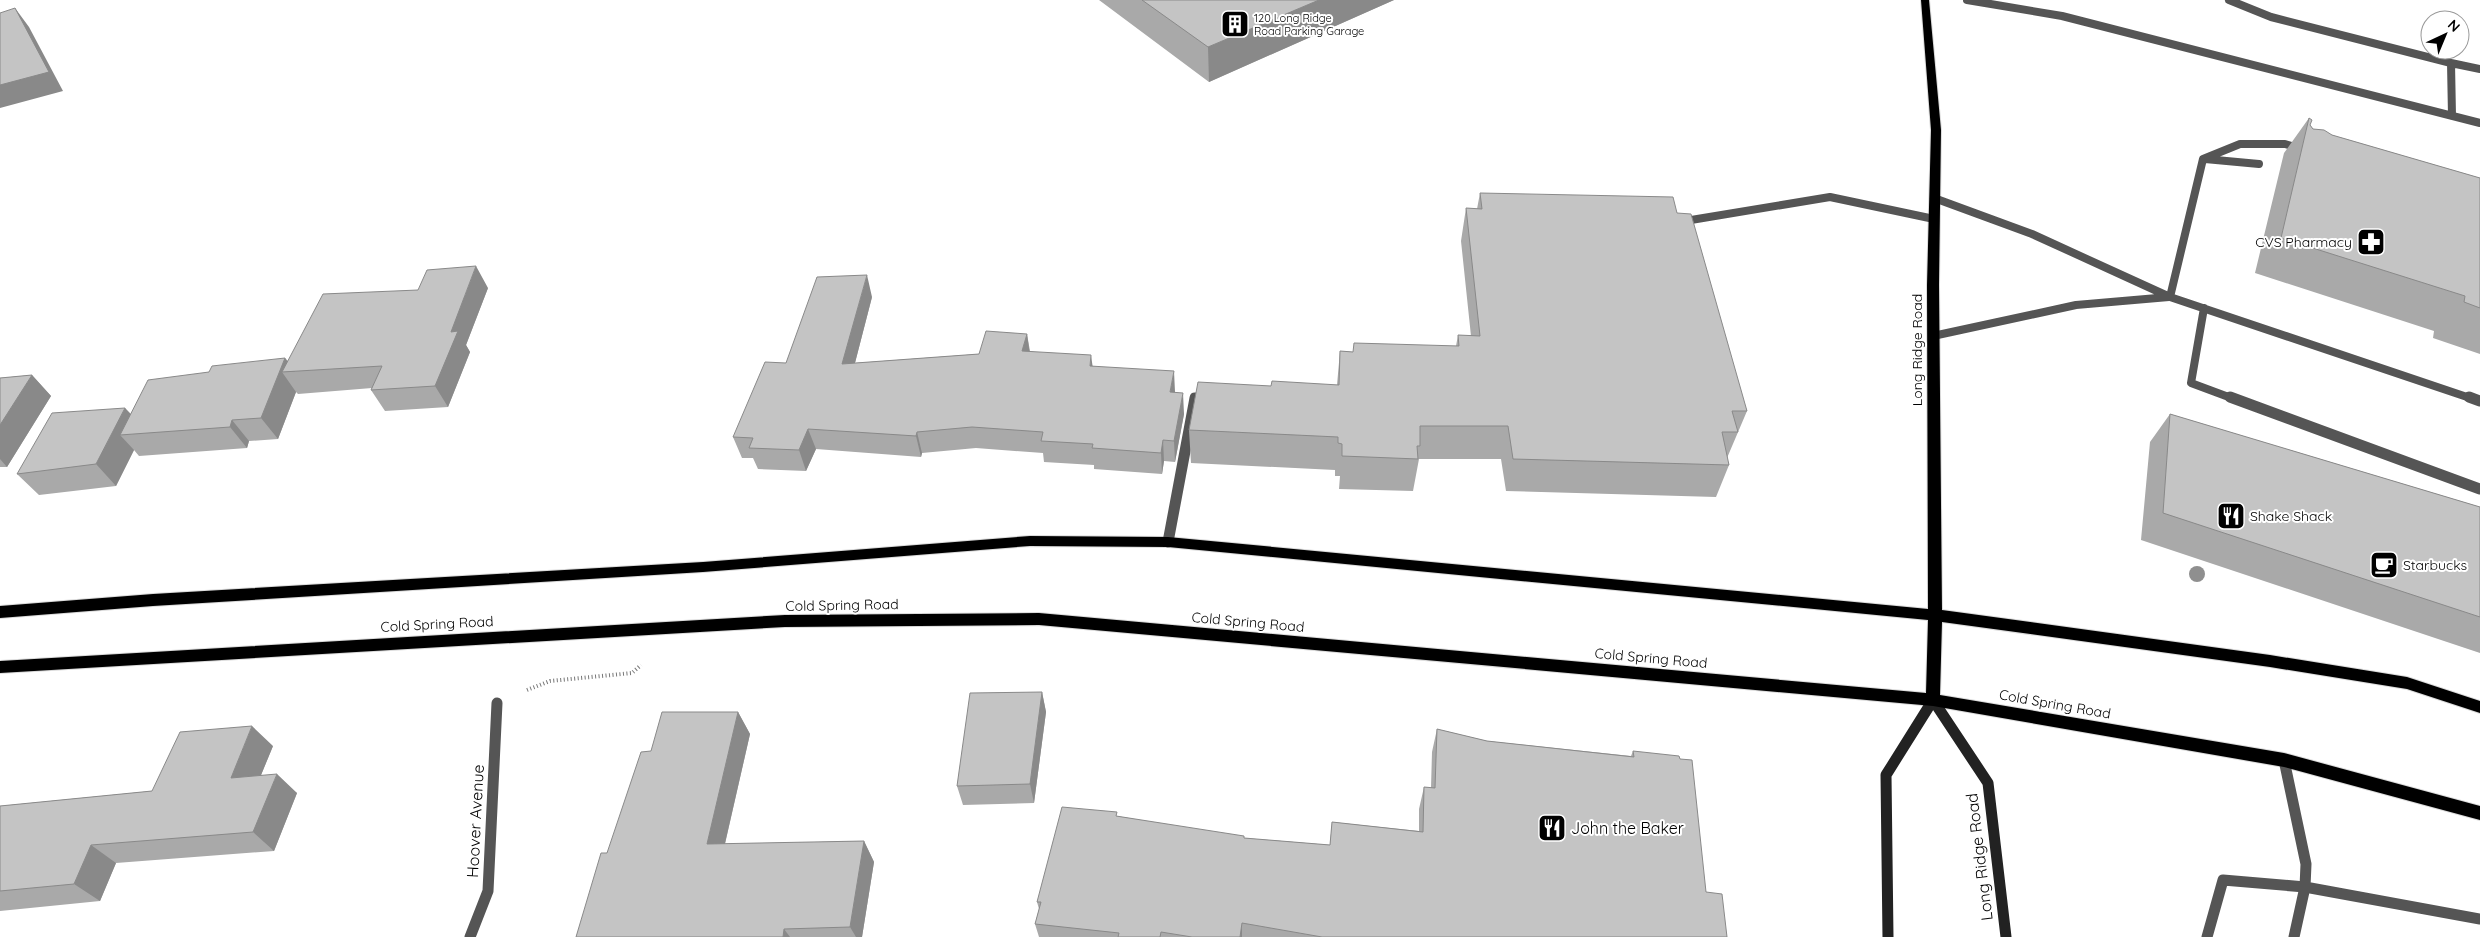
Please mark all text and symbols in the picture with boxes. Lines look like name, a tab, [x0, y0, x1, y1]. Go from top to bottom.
building icon: 120 Long Ridge Road Parking Garage	[1220, 9, 1250, 39]
north arrow	[2420, 10, 2470, 60]
place label: 120 Long Ridge Road Parking Garage	[1254, 11, 1364, 38]
text: N	[2444, 16, 2464, 36]
pharmacy icon: CVS Pharmacy	[2356, 227, 2386, 257]
place label: CVS Pharmacy	[2255, 233, 2352, 251]
street label: Long Ridge Road	[1908, 294, 1926, 406]
restaurant icon: Shake Shack	[2216, 501, 2246, 531]
place label: Shake Shack	[2250, 507, 2332, 525]
cafe icon: Starbucks	[2369, 550, 2399, 580]
place label: Starbucks	[2403, 556, 2467, 574]
street label: Cold Spring Road	[785, 595, 899, 615]
street label: Cold Spring Road	[1191, 608, 1305, 636]
street label: Cold Spring Road	[380, 612, 494, 636]
street label: Cold Spring Road	[1594, 644, 1708, 672]
street label: Cold Spring Road	[1998, 685, 2112, 723]
street label: Hoover Avenue	[462, 764, 488, 878]
street label: Long Ridge Road	[1961, 792, 1997, 922]
restaurant icon: John the Baker	[1537, 813, 1567, 843]
place label: John the Baker	[1571, 818, 1684, 838]

